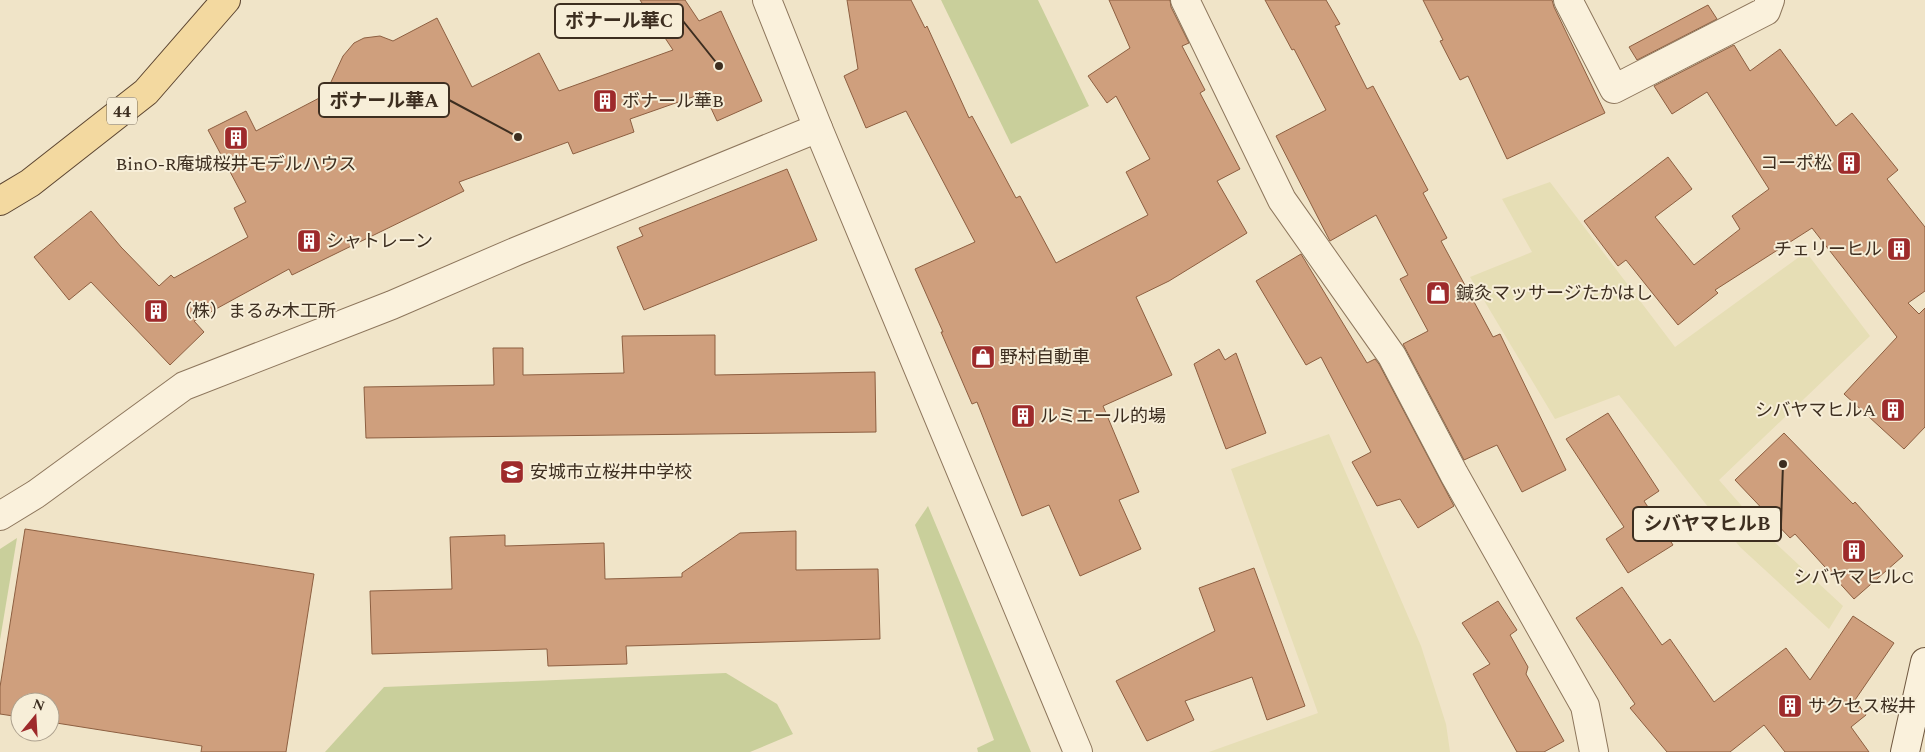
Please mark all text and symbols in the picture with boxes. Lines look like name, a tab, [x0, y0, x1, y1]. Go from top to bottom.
callout: ボナール華C	[555, 4, 683, 38]
text: ボナール華C	[565, 7, 673, 36]
callout: ボナール華A	[319, 83, 449, 117]
text: ボナール華A	[329, 87, 439, 116]
building icon: ボナール華B	[592, 88, 618, 114]
place label: ボナール華B	[622, 88, 724, 115]
road number: 44	[107, 98, 137, 124]
building icon: BinO‐R庵城桜井モデルハウス	[223, 125, 249, 151]
place label: コーポ松	[1760, 150, 1832, 177]
building icon: コーポ松	[1836, 150, 1862, 176]
place label: BinO‐R庵城桜井モデルハウス	[115, 151, 357, 178]
building icon: シャトレーン	[296, 228, 322, 254]
place label: シャトレーン	[326, 228, 433, 255]
place label: チェリーヒル	[1774, 236, 1882, 263]
building icon: チェリーヒル	[1886, 236, 1912, 262]
shop icon: 鍼灸マッサージたかはし	[1425, 280, 1451, 306]
place label: 鍼灸マッサージたかはし	[1456, 280, 1653, 307]
building icon: （株）まるみ木工所	[143, 298, 169, 324]
place label: （株）まるみ木工所	[174, 298, 336, 325]
shop icon: 野村自動車	[970, 344, 996, 370]
place label: 野村自動車	[1000, 344, 1090, 371]
place label: シバヤマヒルA	[1755, 397, 1876, 424]
building icon: シバヤマヒルA	[1880, 397, 1906, 423]
building icon: ルミエール的場	[1010, 403, 1036, 429]
place label: ルミエール的場	[1040, 403, 1166, 430]
school or university icon: 安城市立桜井中学校	[499, 459, 525, 485]
place label: 安城市立桜井中学校	[530, 459, 692, 486]
callout: シバヤマヒルB	[1633, 507, 1781, 541]
text: シバヤマヒルB	[1644, 510, 1770, 539]
building icon: シバヤマヒルC	[1841, 538, 1867, 564]
place label: シバヤマヒルC	[1794, 564, 1914, 591]
north arrow	[10, 692, 60, 742]
text: N	[30, 693, 48, 717]
building icon: サクセス桜井	[1777, 693, 1803, 719]
place label: サクセス桜井	[1808, 693, 1916, 720]

